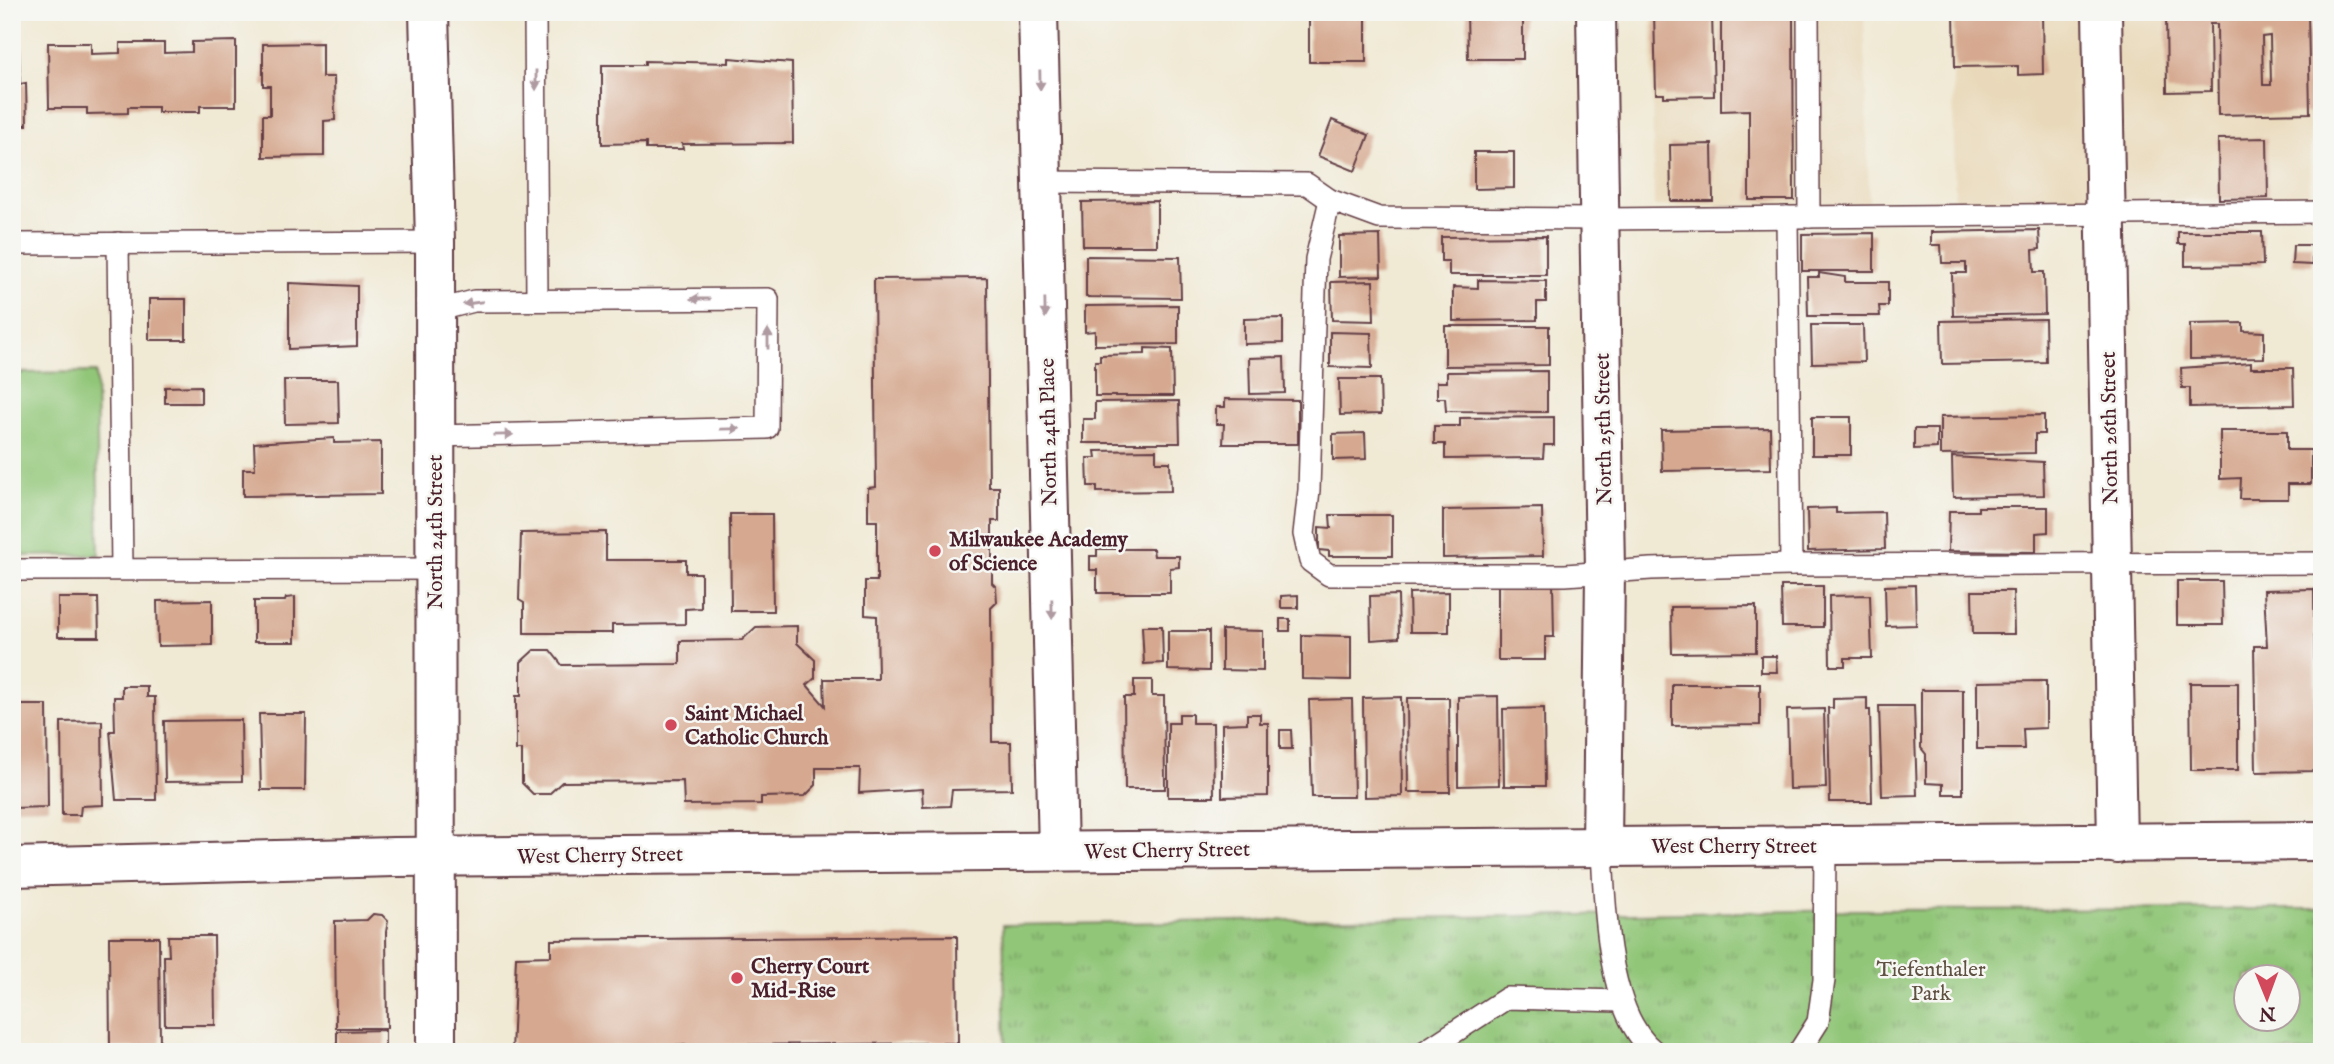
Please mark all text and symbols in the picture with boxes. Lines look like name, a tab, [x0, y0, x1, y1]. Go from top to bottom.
one-way arrow	[530, 70, 541, 92]
one-way arrow	[1034, 70, 1046, 92]
one-way arrow	[689, 293, 711, 305]
one-way arrow	[462, 297, 484, 308]
one-way arrow	[1039, 297, 1051, 319]
one-way arrow	[762, 328, 774, 350]
street label: North 26th Street	[2096, 351, 2125, 505]
street label: North 25th Street	[1590, 353, 1619, 505]
street label: North 24th Place	[1035, 357, 1064, 506]
one-way arrow	[720, 424, 742, 435]
one-way arrow	[492, 429, 514, 441]
street label: North 24th Street	[423, 455, 450, 609]
place label: Milwaukee Academy of Science	[949, 527, 1129, 578]
marker: Milwaukee Academy of Science	[927, 543, 943, 559]
one-way arrow	[1046, 598, 1058, 620]
place label: Saint Michael Catholic Church	[685, 701, 829, 752]
marker: Saint Michael Catholic Church	[663, 717, 679, 733]
street label: West Cherry Street	[1651, 834, 1817, 861]
street label: West Cherry Street	[1084, 837, 1250, 866]
street label: West Cherry Street	[517, 842, 683, 871]
place label: Cherry Court Mid-Rise	[751, 954, 870, 1005]
park label: Tiefenthaler Park	[1876, 957, 1986, 1008]
north arrow	[2232, 962, 2302, 1032]
marker: Cherry Court Mid-Rise	[729, 970, 745, 986]
text: N	[2258, 1001, 2277, 1025]

